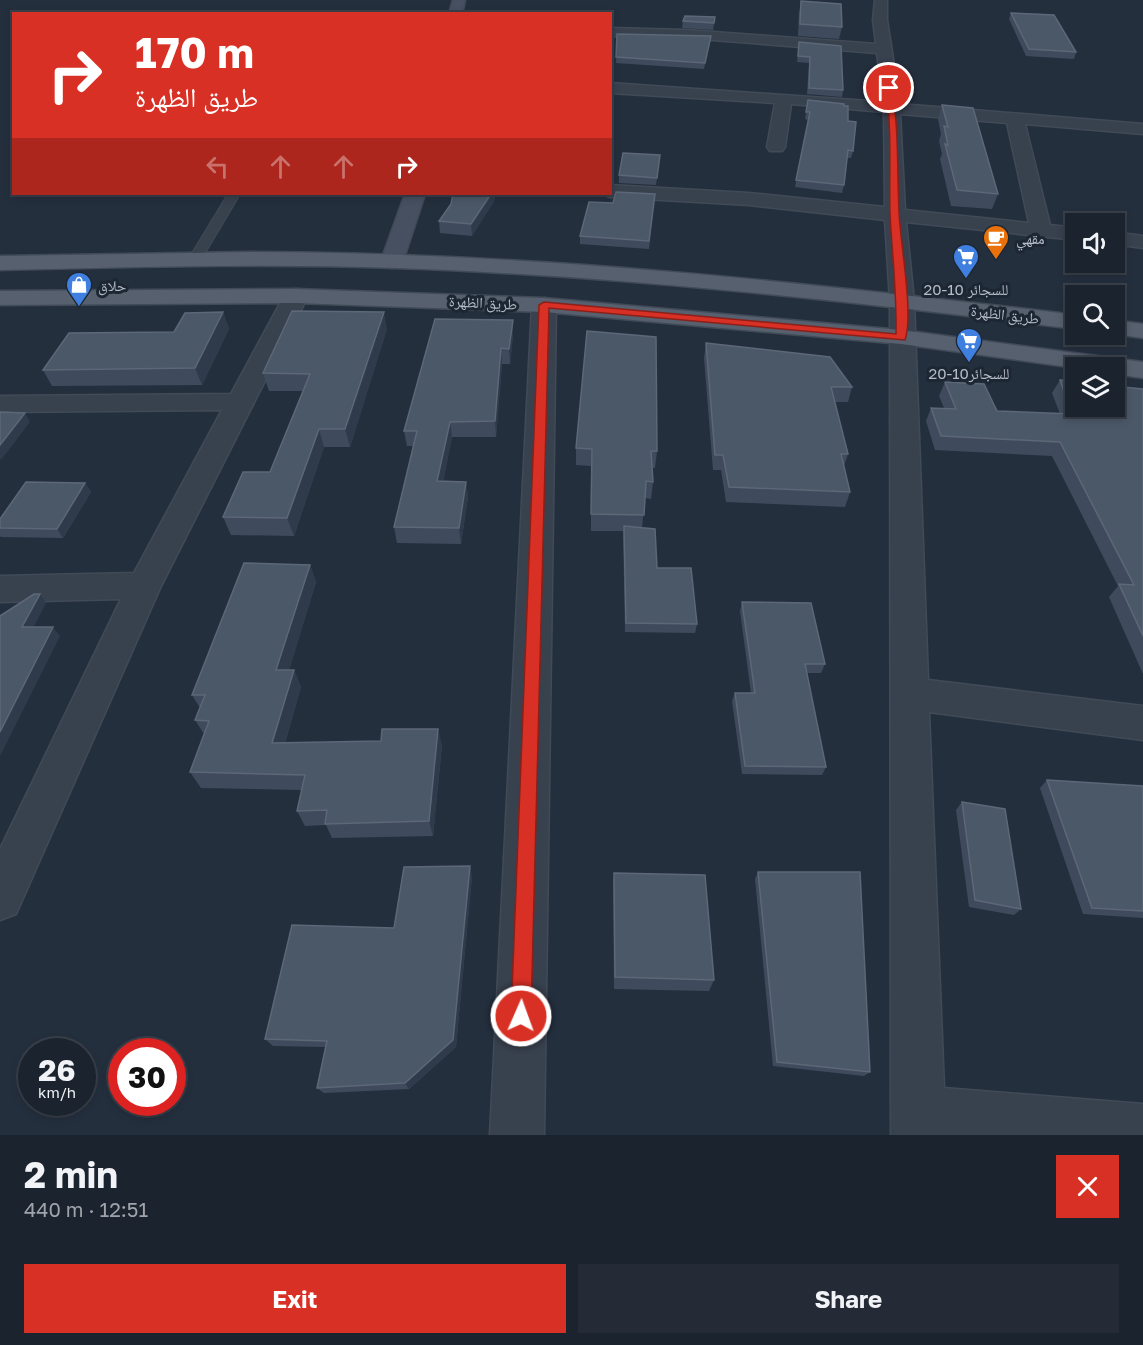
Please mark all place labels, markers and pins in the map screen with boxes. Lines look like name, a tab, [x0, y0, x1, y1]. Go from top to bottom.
pin	[863, 62, 914, 113]
cafe icon: مقهي	[981, 223, 1011, 261]
place label: مقهي	[1016, 229, 1045, 251]
supermarket icon: 20-10 للسجائر	[951, 242, 981, 280]
shop icon: حلاق	[64, 270, 94, 308]
place label: حلاق	[98, 276, 127, 296]
place label: 20-10 للسجائر	[924, 280, 1008, 299]
supermarket icon: 20-10للسجائر	[954, 326, 984, 364]
place label: 20-10للسجائر	[928, 364, 1010, 383]

